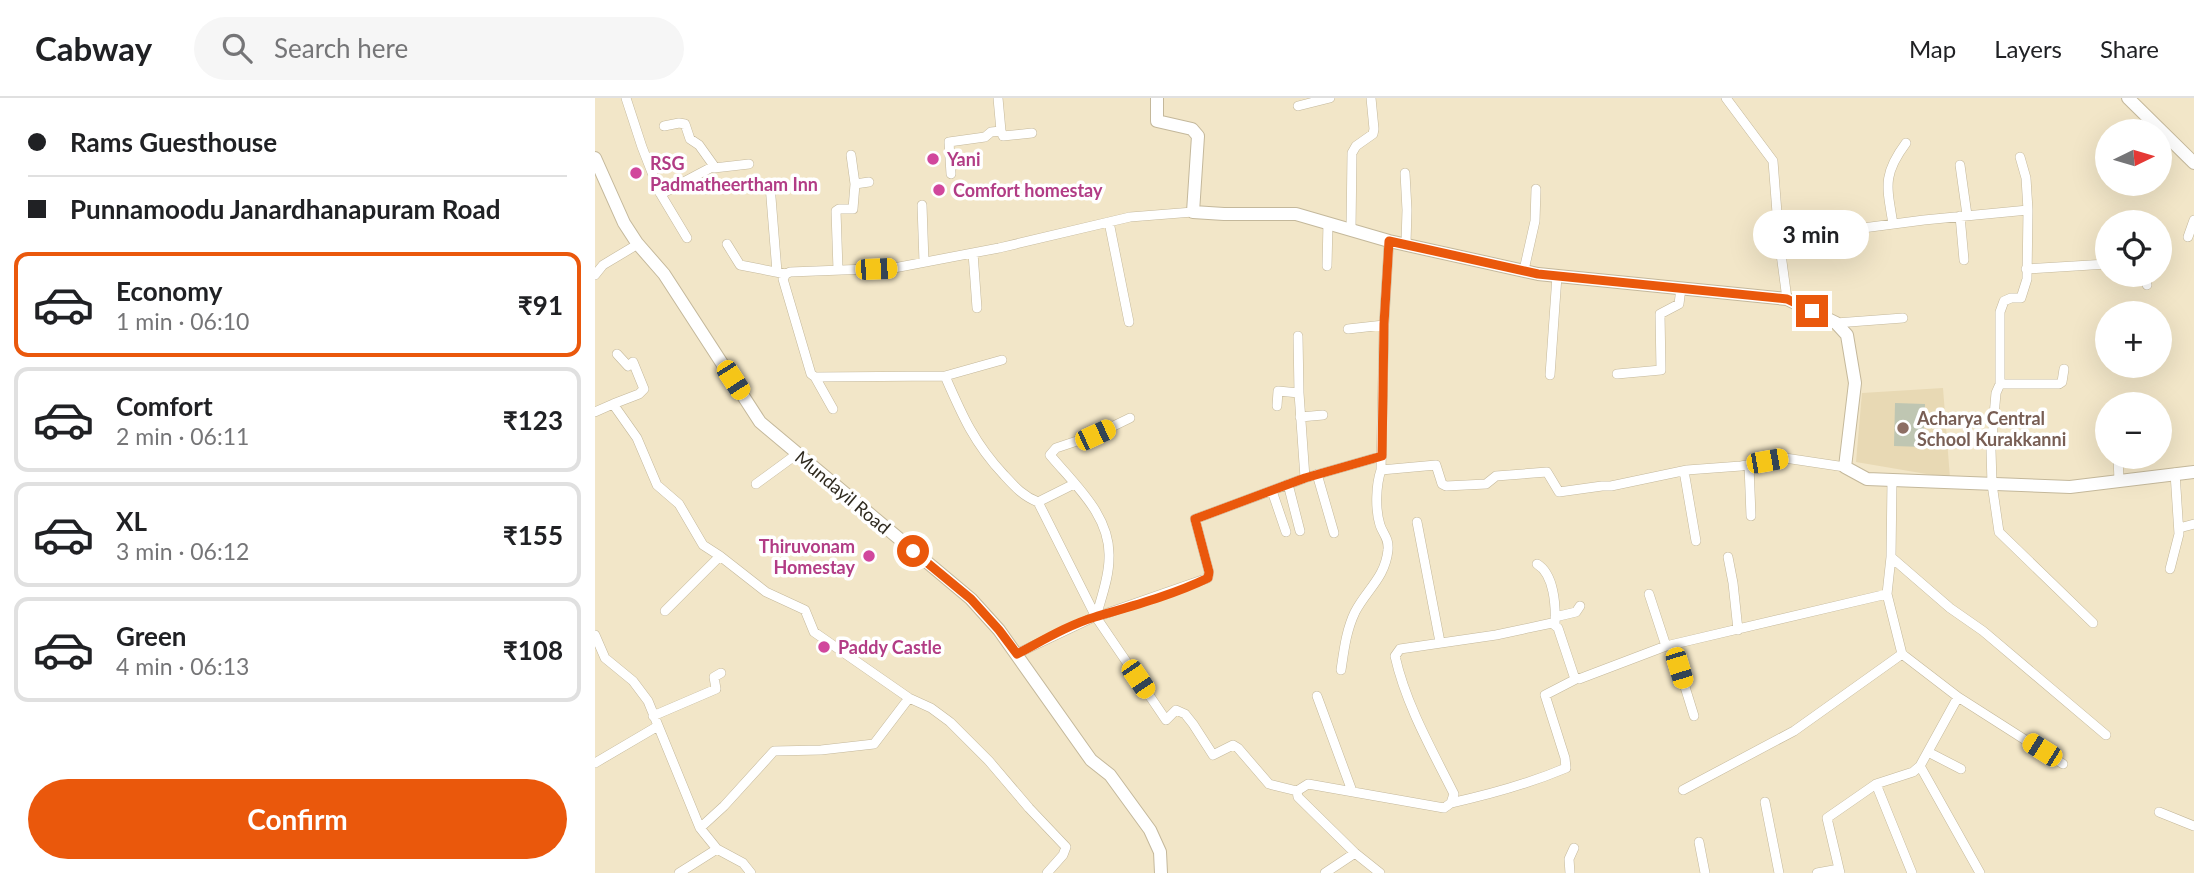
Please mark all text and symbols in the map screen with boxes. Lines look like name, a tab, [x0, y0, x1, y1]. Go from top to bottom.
search box	[194, 17, 684, 80]
text: Cabway	[35, 28, 152, 68]
icon: search	[218, 29, 256, 67]
text: Search here	[274, 32, 408, 64]
text: Map	[1909, 34, 1956, 63]
text: Layers	[1994, 34, 2062, 63]
text: Share	[2100, 34, 2159, 63]
north arrow	[2095, 119, 2172, 196]
map controls	[2095, 119, 2172, 469]
text: Rams Guesthouse	[70, 126, 277, 158]
place label: Yani	[946, 148, 980, 170]
marker: Yani	[925, 151, 941, 167]
place label: RSG Padmatheertham Inn	[650, 152, 818, 195]
marker: RSG Padmatheertham Inn	[628, 165, 644, 181]
place label: Comfort homestay	[953, 179, 1103, 201]
marker: Comfort homestay	[931, 182, 947, 198]
text: Punnamoodu Janardhanapuram Road	[70, 193, 500, 225]
callout: 3 min	[1754, 209, 1870, 258]
button: locate	[2095, 210, 2172, 287]
text: 3 min	[1782, 220, 1840, 248]
car	[855, 258, 898, 280]
icon: car	[32, 273, 95, 336]
text: Economy	[116, 275, 222, 307]
text: ₹91	[518, 289, 563, 321]
route end	[1796, 295, 1828, 327]
button: +	[2095, 301, 2172, 378]
text: 1 min · 06:10	[116, 307, 249, 335]
car	[713, 357, 754, 403]
icon: car	[32, 388, 95, 451]
text: Comfort	[116, 390, 213, 422]
button: −	[2095, 392, 2172, 469]
text: ₹123	[503, 404, 563, 436]
place label: Acharya Central School Kurakkanni	[1916, 407, 2066, 450]
car	[1072, 417, 1119, 453]
marker: Acharya Central School Kurakkanni	[1895, 420, 1911, 436]
text: 2 min · 06:11	[116, 422, 249, 450]
street label: Mundayil Road	[791, 446, 895, 538]
car	[1745, 447, 1790, 475]
icon: car	[32, 503, 95, 566]
text: XL	[116, 505, 147, 537]
text: ₹155	[503, 519, 563, 551]
place label: Thiruvonam Homestay	[759, 535, 855, 578]
route start	[897, 535, 929, 567]
text: 3 min · 06:12	[116, 537, 249, 565]
marker: Thiruvonam Homestay	[861, 548, 877, 564]
icon: car	[32, 618, 95, 681]
text: Green	[116, 620, 186, 652]
text: ₹108	[503, 634, 563, 666]
place label: Paddy Castle	[838, 636, 942, 658]
marker: Paddy Castle	[816, 639, 832, 655]
car	[1663, 645, 1696, 691]
text: 4 min · 06:13	[116, 652, 249, 680]
car	[1118, 656, 1159, 702]
car	[2019, 730, 2066, 770]
button: Confirm	[28, 779, 567, 859]

